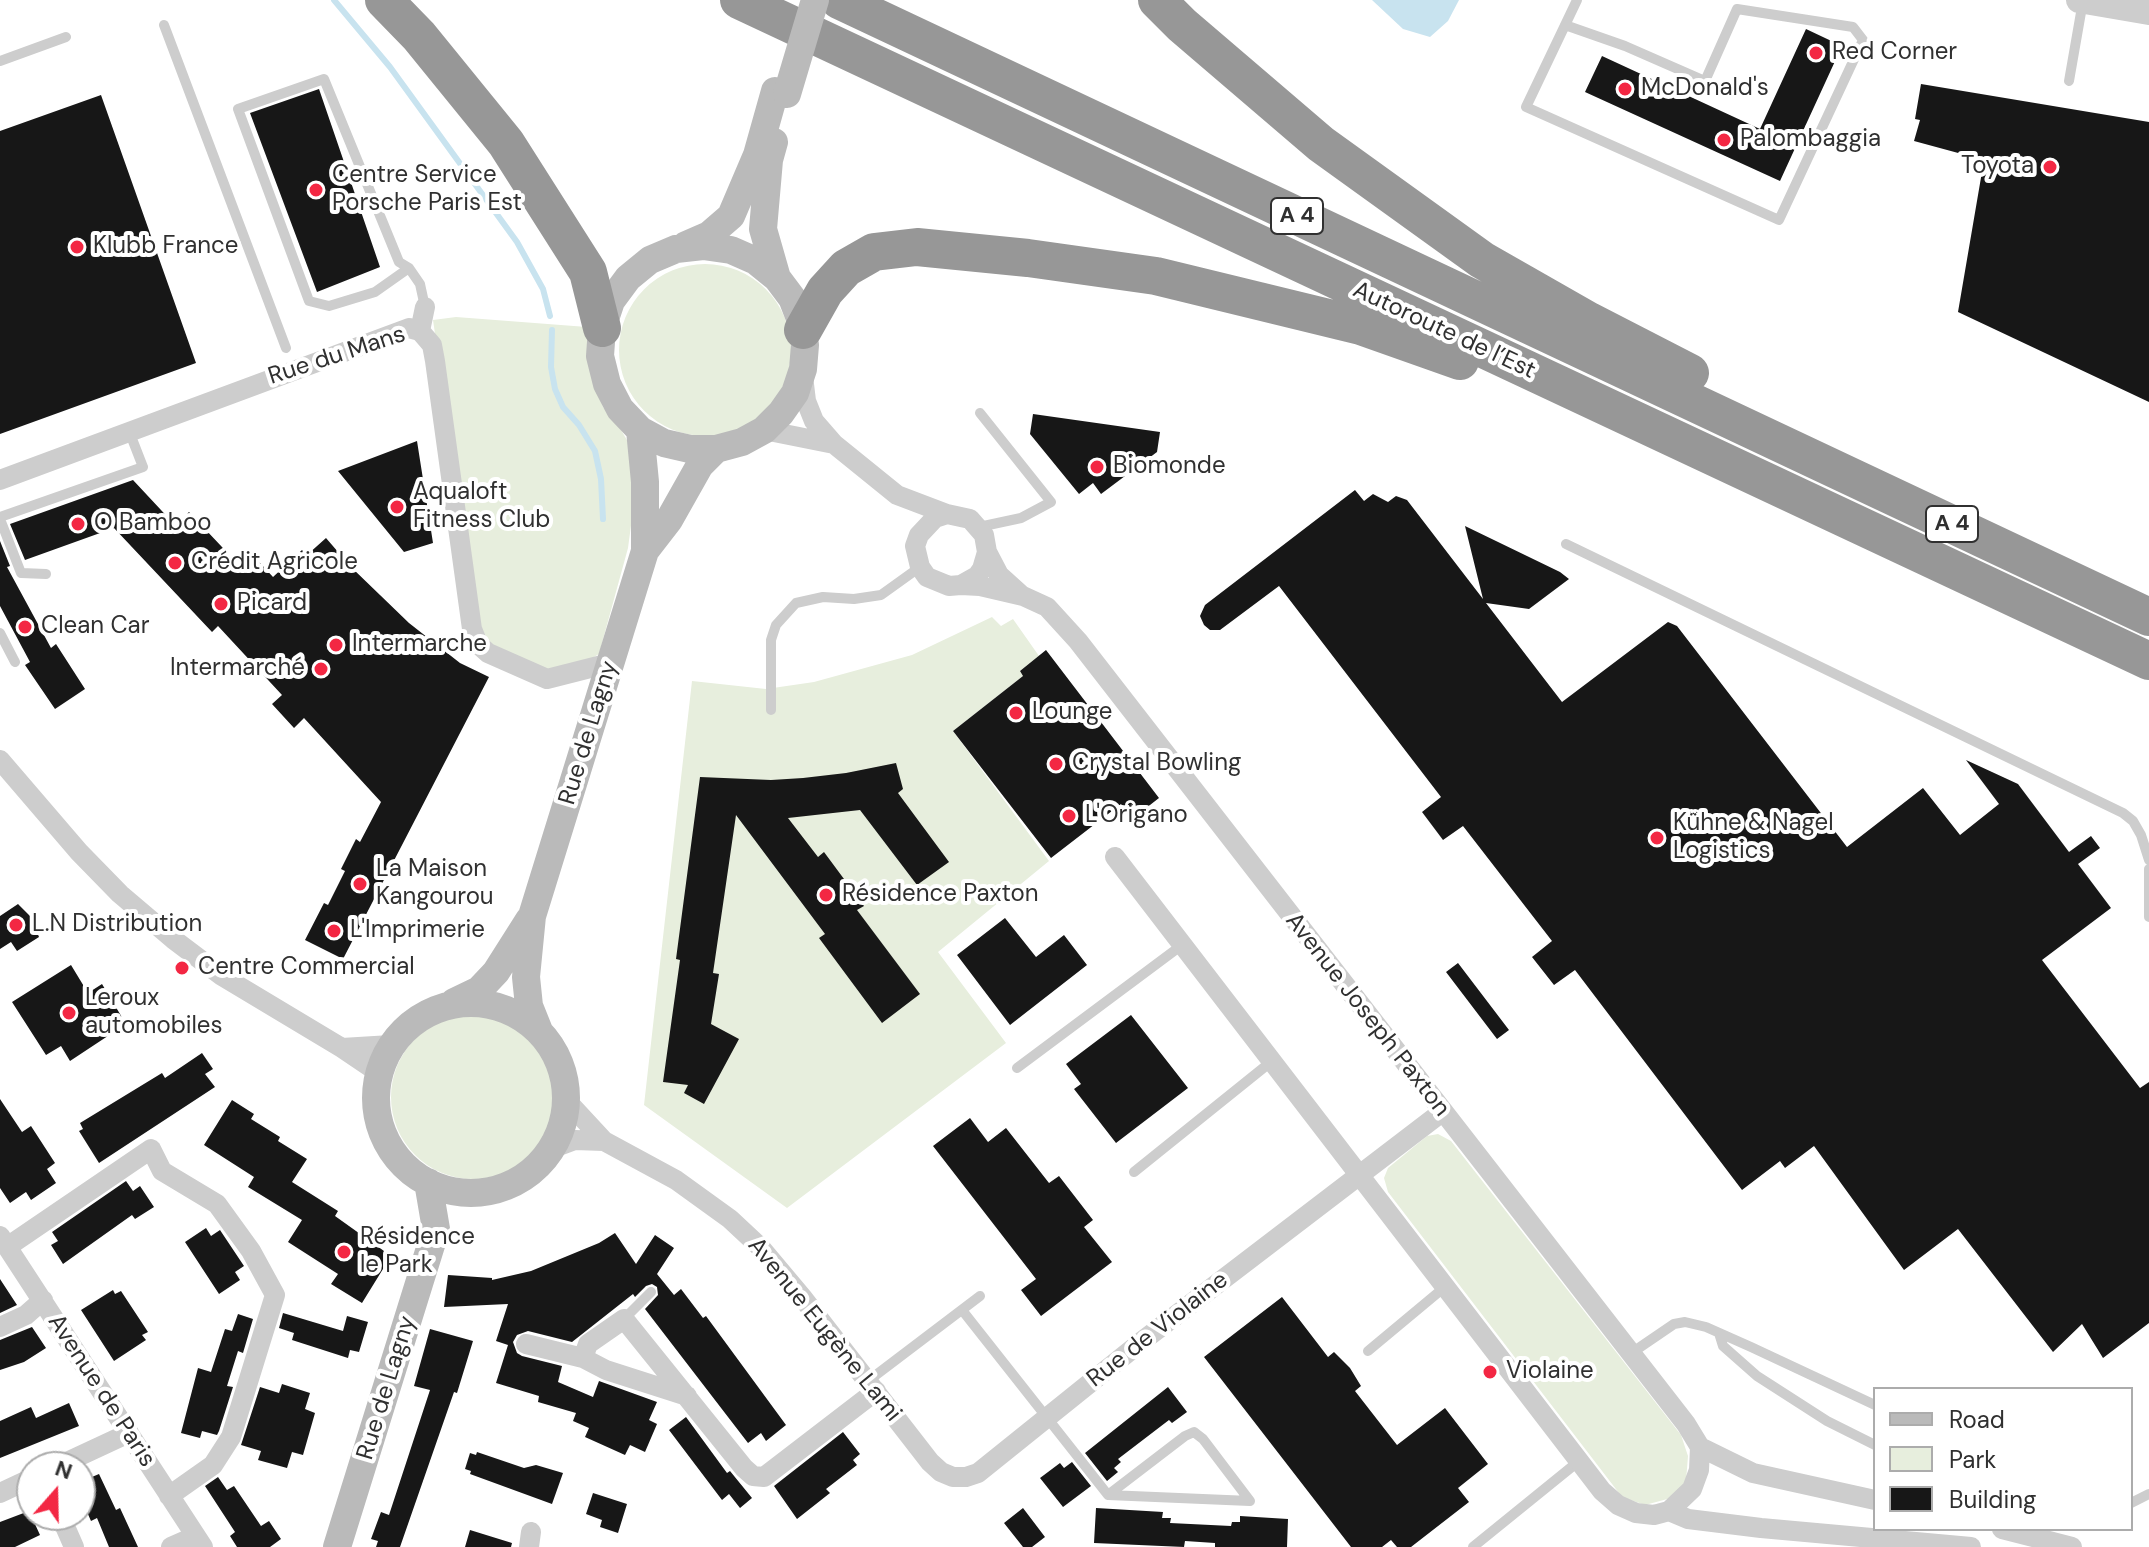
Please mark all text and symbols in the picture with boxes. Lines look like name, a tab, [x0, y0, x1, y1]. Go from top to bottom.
place label: Red Corner	[1832, 39, 1957, 67]
marker: Red Corner	[1807, 44, 1825, 62]
place label: McDonald's	[1641, 75, 1769, 103]
marker: McDonald's	[1616, 80, 1634, 98]
place label: Palombaggia	[1740, 126, 1881, 154]
marker: Palombaggia	[1715, 131, 1733, 149]
place label: Toyota	[1961, 153, 2034, 181]
marker: Toyota	[2041, 158, 2059, 176]
place label: Centre Service Porsche Paris Est	[332, 162, 522, 218]
marker: Centre Service Porsche Paris Est	[307, 181, 325, 199]
road number: A 4	[1271, 198, 1323, 234]
place label: Klubb France	[93, 233, 238, 261]
marker: Klubb France	[68, 238, 86, 256]
street label: Autoroute de l’Est	[1348, 276, 1540, 386]
street label: Rue du Mans	[265, 320, 409, 392]
place label: Biomonde	[1113, 453, 1226, 481]
marker: Biomonde	[1088, 458, 1106, 476]
place label: Aqualoft Fitness Club	[413, 479, 550, 535]
marker: Aqualoft Fitness Club	[388, 498, 406, 516]
road number: A 4	[1926, 506, 1978, 542]
place label: O Bamboo	[94, 510, 211, 538]
marker: O Bamboo	[69, 515, 87, 533]
place label: Crédit Agricole	[191, 549, 358, 577]
marker: Crédit Agricole	[166, 554, 184, 572]
place label: Picard	[237, 590, 307, 618]
marker: Picard	[212, 595, 230, 613]
place label: Clean Car	[41, 613, 150, 641]
marker: Clean Car	[16, 618, 34, 636]
place label: Intermarche	[352, 631, 487, 659]
marker: Intermarche	[327, 636, 345, 654]
place label: Intermarché	[170, 655, 305, 683]
street label: Rue de Lagny	[553, 658, 625, 808]
marker: Intermarché	[312, 660, 330, 678]
place label: Lounge	[1032, 699, 1112, 727]
marker: Lounge	[1007, 704, 1025, 722]
place label: Crystal Bowling	[1072, 750, 1241, 778]
marker: Crystal Bowling	[1047, 755, 1065, 773]
place label: L'Origano	[1085, 802, 1188, 830]
marker: L'Origano	[1060, 807, 1078, 825]
place label: Kühne & Nagel Logistics	[1673, 810, 1833, 866]
marker: Kühne & Nagel Logistics	[1648, 829, 1666, 847]
place label: La Maison Kangourou	[376, 856, 494, 912]
marker: La Maison Kangourou	[351, 875, 369, 893]
place label: Résidence Paxton	[842, 881, 1039, 909]
marker: Résidence Paxton	[817, 886, 835, 904]
street label: Avenue Joseph Paxton	[1279, 907, 1455, 1123]
place label: L.N Distribution	[32, 911, 202, 939]
marker: L.N Distribution	[7, 916, 25, 934]
place label: L'Imprimerie	[350, 917, 485, 945]
marker: L'Imprimerie	[325, 922, 343, 940]
place label: Centre Commercial	[198, 954, 415, 982]
marker: Centre Commercial	[173, 959, 191, 977]
place label: Leroux automobiles	[85, 985, 223, 1041]
marker: Leroux automobiles	[60, 1004, 78, 1022]
place label: Résidence le Park	[360, 1224, 475, 1280]
street label: Avenue Eugène Lami	[741, 1232, 907, 1428]
marker: Résidence le Park	[335, 1243, 353, 1261]
street label: Rue de Violaine	[1082, 1266, 1234, 1394]
street label: Avenue de Paris	[41, 1309, 161, 1473]
street label: Rue de Lagny	[351, 1313, 423, 1463]
place label: Violaine	[1506, 1358, 1594, 1386]
marker: Violaine	[1481, 1363, 1499, 1381]
legend	[1873, 1387, 2133, 1531]
text: Road	[1949, 1404, 2005, 1435]
text: Park	[1949, 1444, 1996, 1475]
north arrow	[16, 1451, 96, 1531]
text: N	[51, 1453, 76, 1486]
text: Building	[1949, 1484, 2036, 1515]

